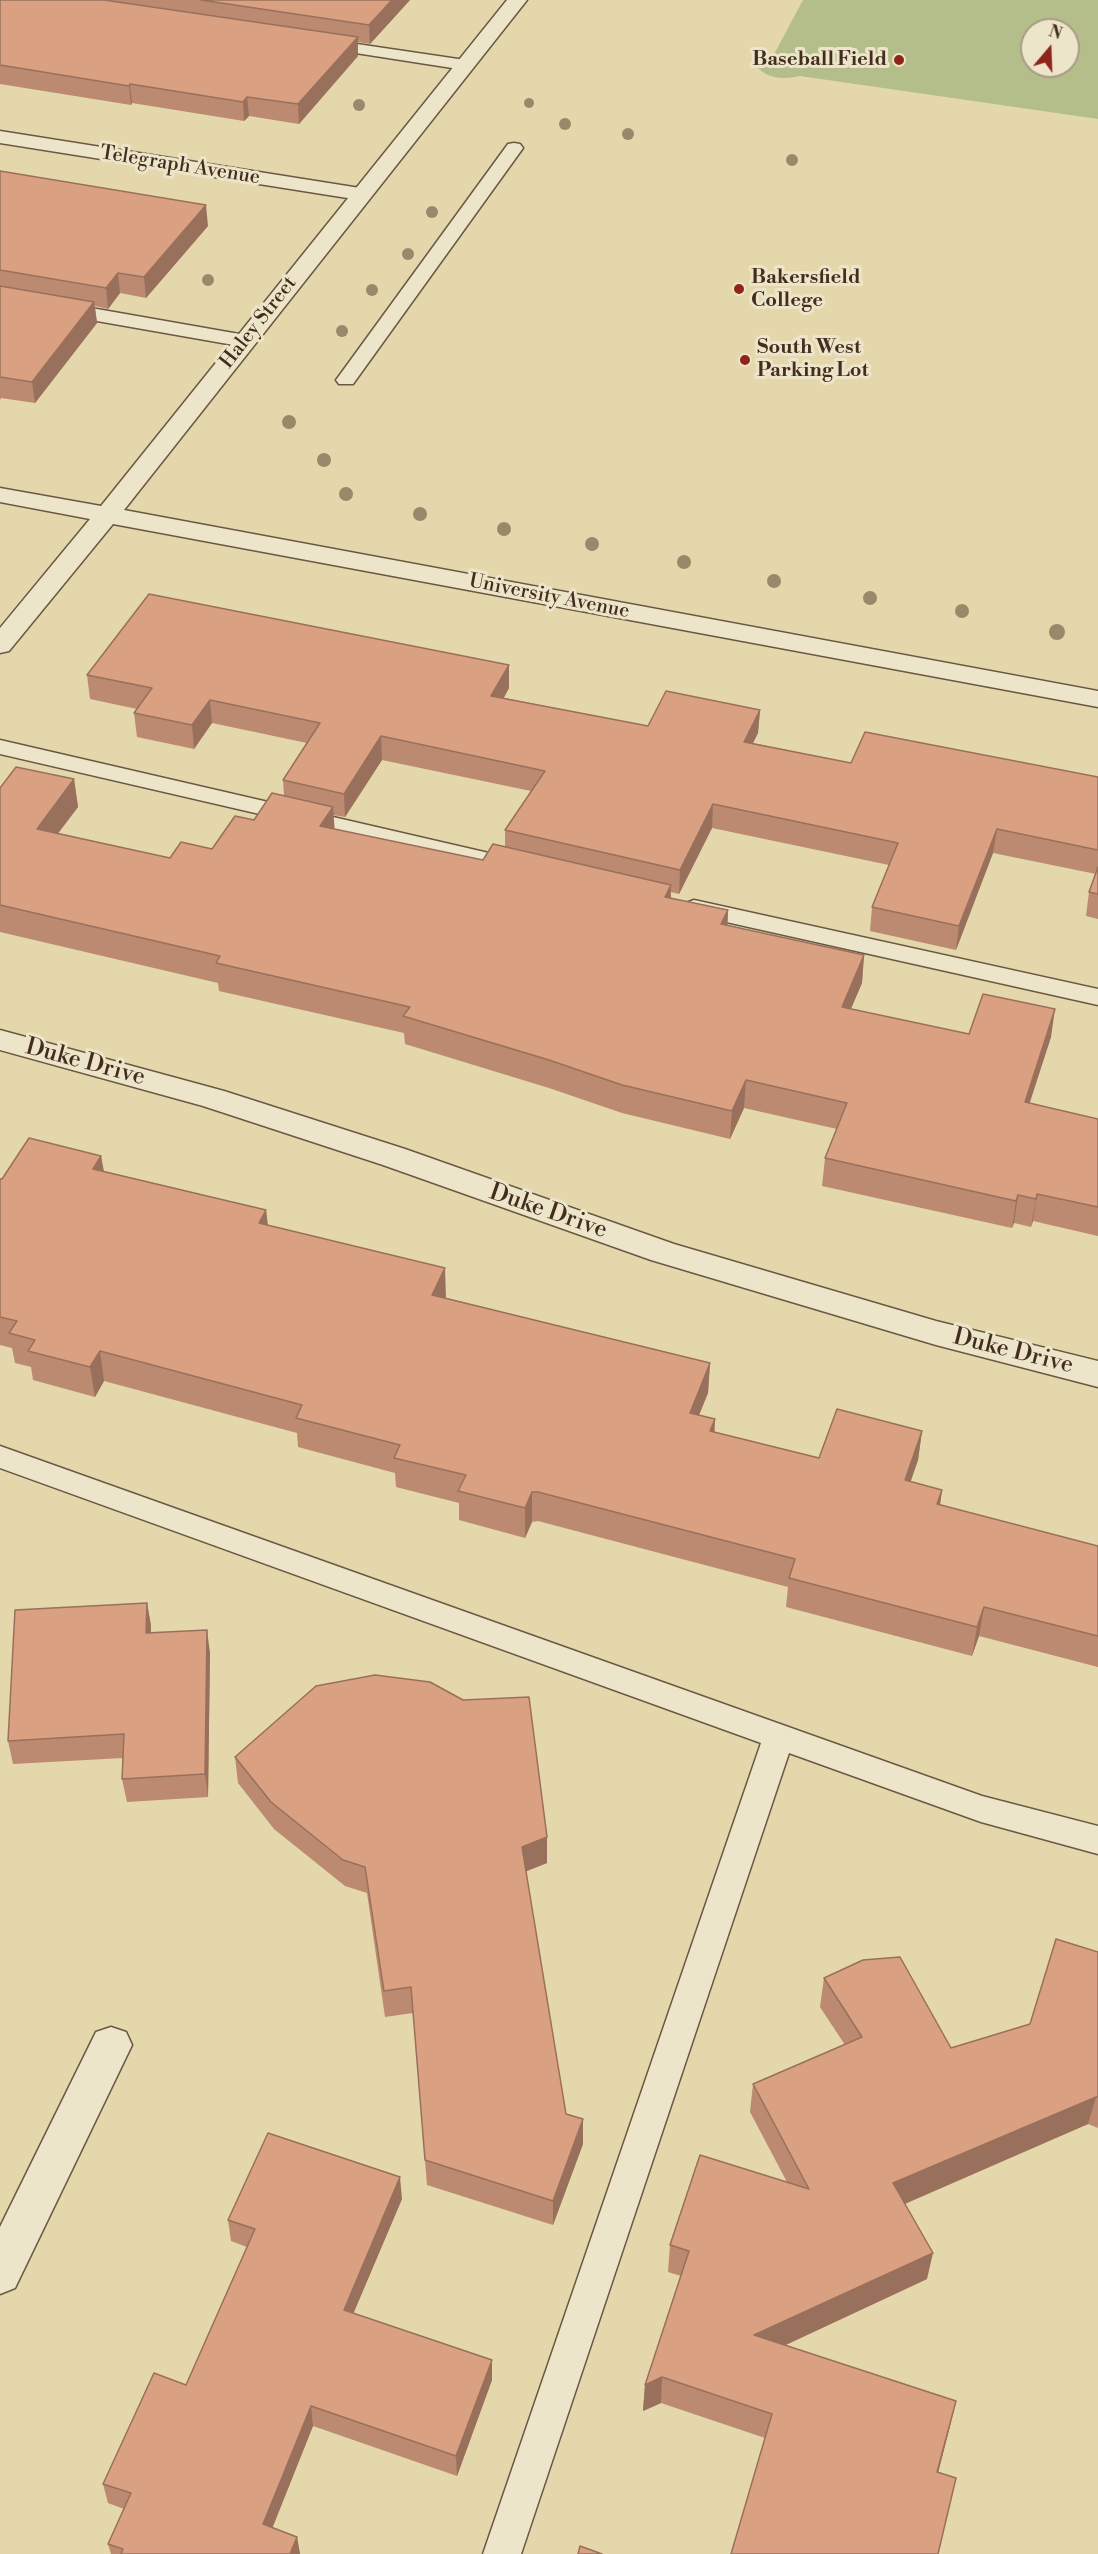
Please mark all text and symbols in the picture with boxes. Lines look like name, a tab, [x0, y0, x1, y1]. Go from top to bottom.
north arrow	[1020, 18, 1080, 78]
text: N	[1046, 21, 1064, 44]
place label: Baseball Field	[752, 48, 887, 72]
marker: Baseball Field	[892, 53, 906, 67]
street label: Telegraph Avenue	[98, 142, 262, 190]
place label: Bakersfield College	[751, 266, 861, 313]
street label: Haley Street	[216, 272, 302, 374]
marker: Bakersfield College	[732, 282, 746, 296]
place label: South West Parking Lot	[757, 336, 868, 383]
marker: South West Parking Lot	[738, 353, 752, 367]
street label: University Avenue	[467, 570, 631, 624]
street label: Duke Drive	[22, 1033, 148, 1093]
street label: Duke Drive	[485, 1178, 611, 1246]
street label: Duke Drive	[950, 1323, 1076, 1381]

